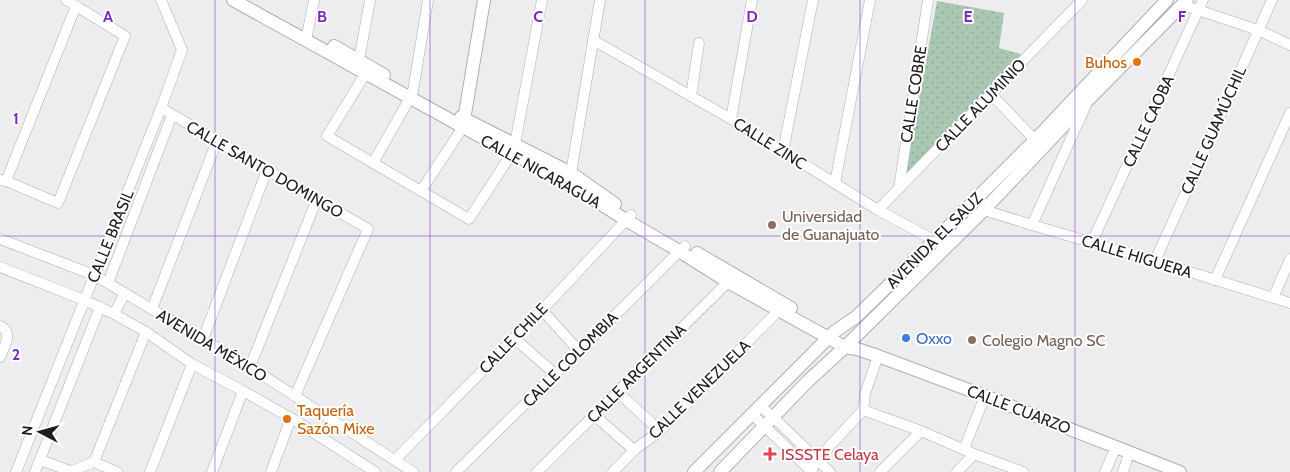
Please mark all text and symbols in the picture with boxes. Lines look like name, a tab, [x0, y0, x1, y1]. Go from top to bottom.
text: A	[103, 7, 113, 26]
text: B	[317, 7, 327, 26]
text: C	[533, 7, 543, 26]
text: D	[746, 7, 758, 26]
text: E	[963, 7, 973, 26]
text: F	[1178, 7, 1187, 26]
street label: CALLE COBRE	[896, 44, 931, 144]
place label: Buhos	[1085, 53, 1127, 72]
street label: CALLE ALUMINIO	[931, 55, 1030, 156]
marker: Buhos	[1131, 56, 1143, 68]
street label: CALLE GUAMÚCHIL	[1177, 63, 1250, 197]
street label: CALLE CAOBA	[1119, 72, 1178, 170]
text: 1	[13, 109, 19, 128]
street label: CALLE ZINC	[730, 114, 810, 173]
street label: CALLE SANTO DOMINGO	[183, 117, 347, 222]
street label: CALLE NICARAGUA	[477, 131, 604, 212]
street label: CALLE BRASIL	[83, 187, 138, 286]
street label: AVENIDA EL SAUZ	[883, 188, 986, 292]
place label: Universidad de Guanajuato	[782, 207, 880, 244]
marker: Universidad de Guanajuato	[766, 219, 778, 231]
street label: CALLE HIGUERA	[1079, 231, 1194, 282]
street label: CALLE CHILE	[475, 299, 552, 377]
street label: AVENIDA MÉXICO	[153, 305, 270, 386]
street label: CALLE COLOMBIA	[519, 308, 622, 411]
street label: CALLE ARGENTINA	[583, 320, 690, 427]
place label: Oxxo	[916, 329, 952, 348]
place label: Colegio Magno SC	[982, 331, 1106, 350]
marker: Oxxo	[900, 332, 912, 344]
marker: Colegio Magno SC	[966, 334, 978, 346]
street label: CALLE VENEZUELA	[645, 336, 754, 443]
text: 2	[12, 345, 20, 364]
street label: CALLE CUARZO	[964, 381, 1073, 438]
place label: Taquería Sazón Mixe	[297, 401, 374, 438]
north arrow	[15, 407, 65, 457]
marker: Taquería Sazón Mixe	[281, 413, 293, 425]
text: N	[18, 425, 37, 437]
place label: ISSSTE Celaya	[781, 445, 879, 464]
marker: ISSSTE Celaya	[763, 447, 777, 461]

